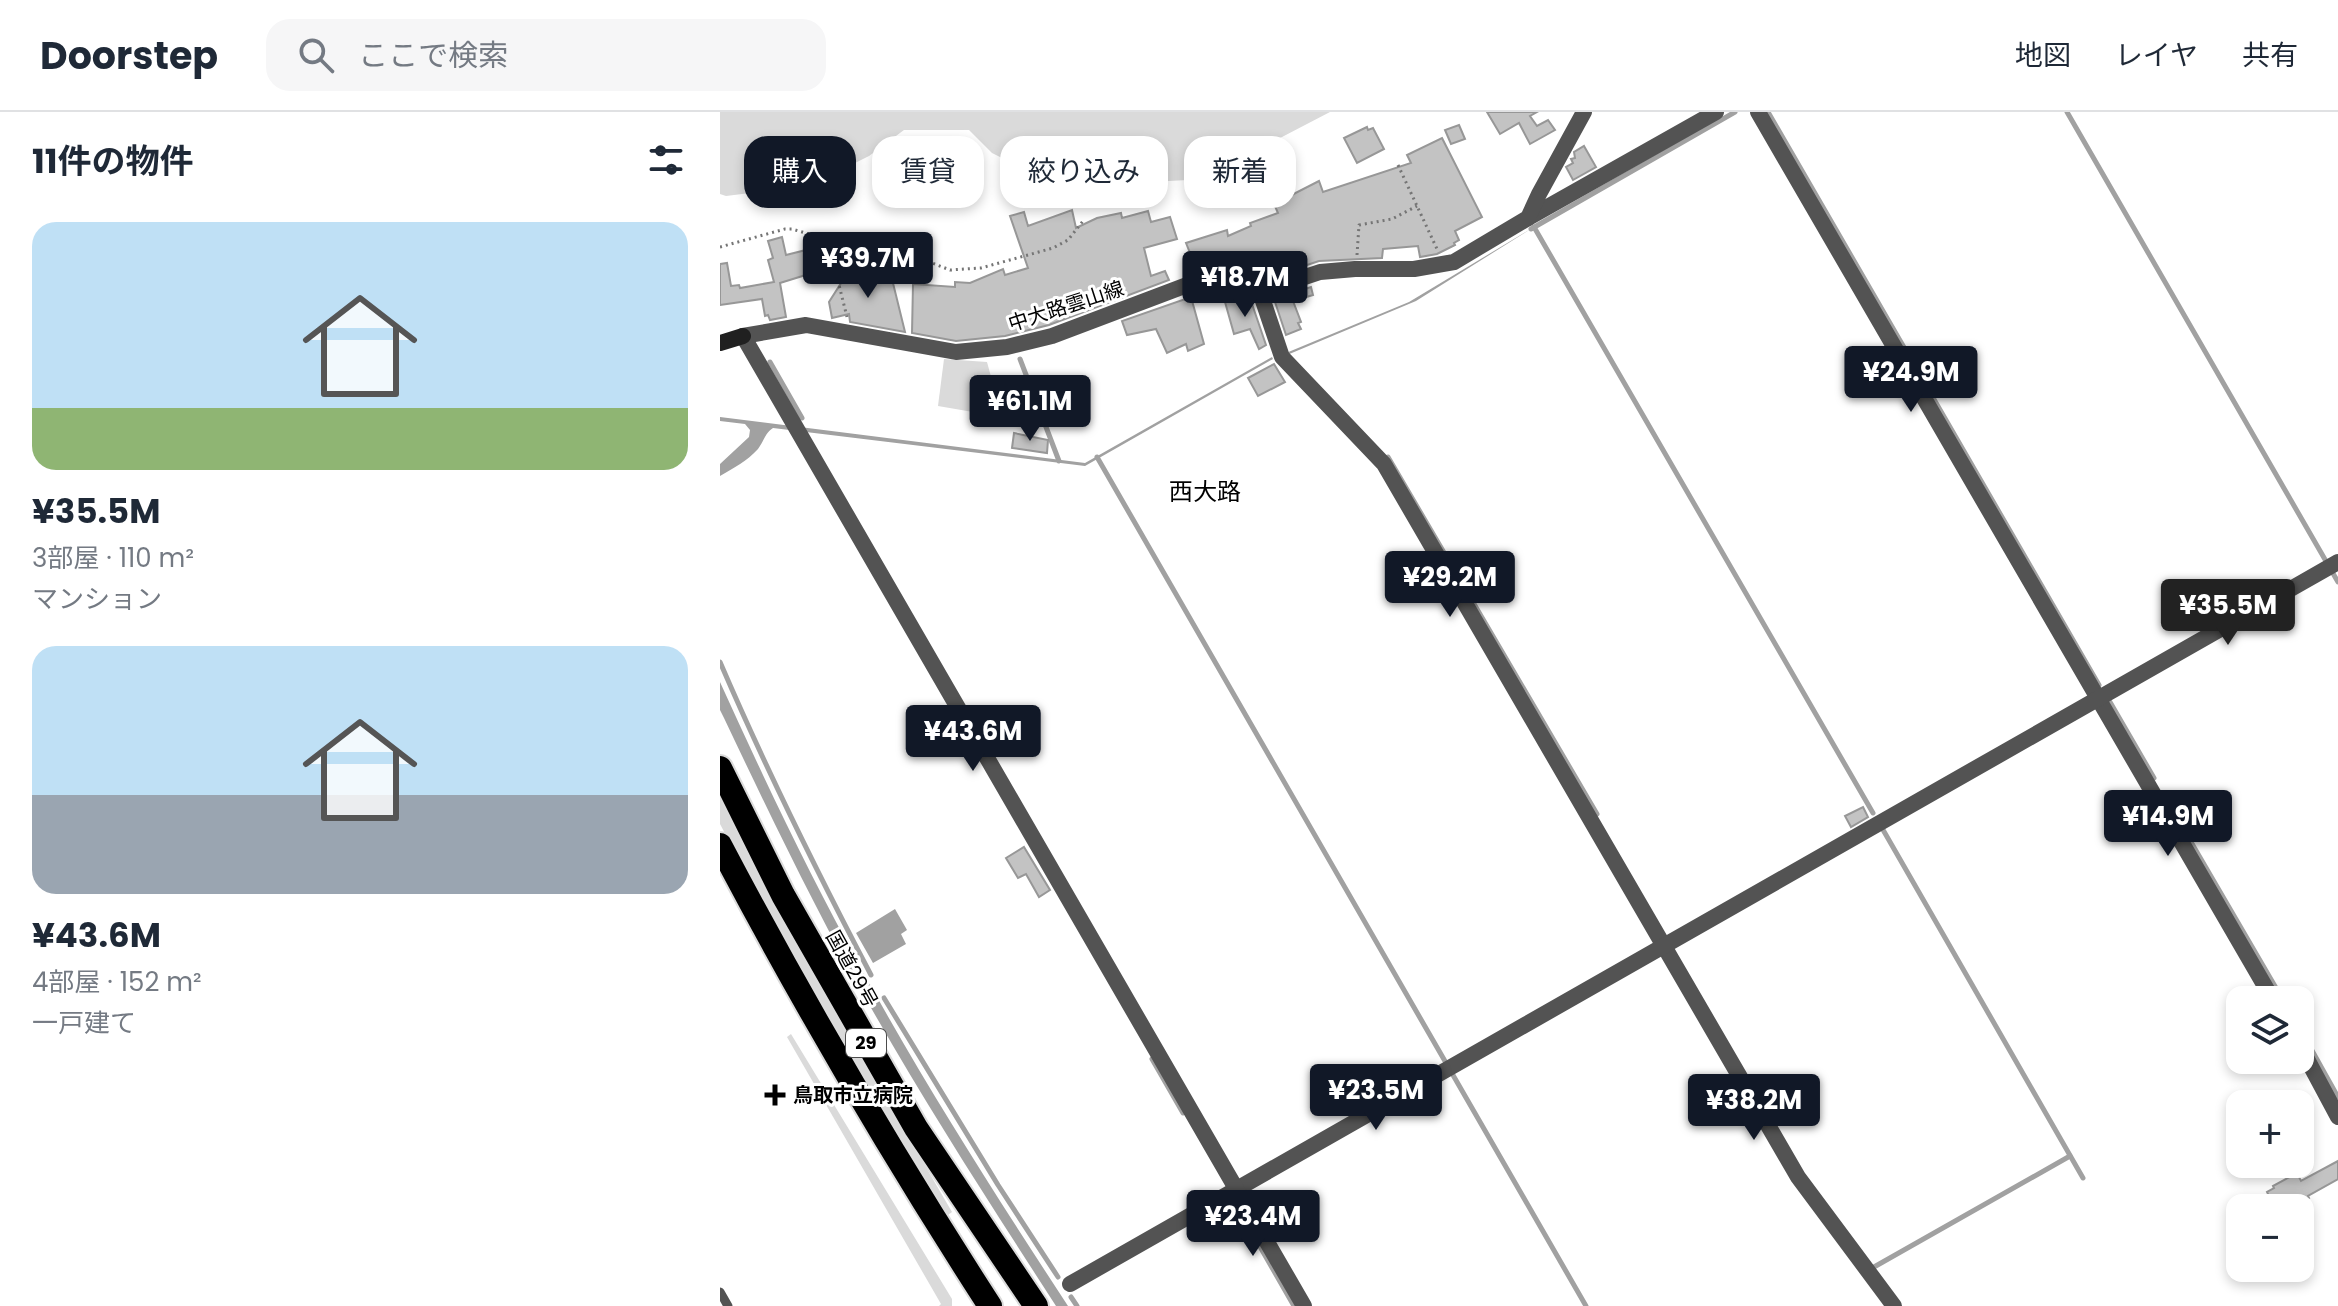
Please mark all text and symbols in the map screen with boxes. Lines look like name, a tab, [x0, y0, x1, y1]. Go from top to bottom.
search box	[266, 19, 826, 91]
text: Doorstep	[40, 29, 218, 82]
icon: search	[294, 33, 338, 77]
text: ここで検索	[358, 34, 508, 77]
text: 地図	[2015, 36, 2071, 75]
text: レイヤ	[2115, 36, 2198, 75]
text: 共有	[2242, 36, 2298, 75]
chip: 購入	[744, 136, 856, 208]
chip: 賃貸	[872, 136, 984, 208]
chip: 絞り込み	[1000, 136, 1168, 208]
chip: 新着	[1184, 136, 1296, 208]
text: 11件の物件	[32, 137, 194, 185]
icon: filters	[644, 138, 688, 182]
pin: ¥39.7M	[803, 232, 933, 300]
text: ¥39.7M	[821, 240, 915, 276]
pin: ¥18.7M	[1180, 251, 1310, 319]
text: ¥18.7M	[1200, 259, 1290, 295]
icon: home	[288, 274, 432, 418]
street label: 中大路雲山線	[1005, 274, 1127, 338]
pin: ¥24.9M	[1846, 346, 1976, 414]
text: ¥24.9M	[1862, 354, 1960, 390]
pin: ¥61.1M	[965, 375, 1095, 443]
text: ¥61.1M	[988, 383, 1072, 419]
district label: 西大路	[1169, 475, 1241, 508]
text: ¥35.5M	[32, 487, 160, 535]
text: 3部屋 · 110 m²	[32, 540, 194, 576]
pin: ¥29.2M	[1385, 551, 1515, 619]
text: ¥29.2M	[1403, 559, 1497, 595]
pin: ¥35.5M	[2163, 579, 2293, 647]
text: マンション	[32, 581, 162, 617]
text: ¥35.5M	[2179, 587, 2277, 623]
icon: home	[288, 698, 432, 842]
pin: ¥43.6M	[908, 705, 1038, 773]
text: ¥43.6M	[924, 713, 1022, 749]
pin: ¥14.9M	[2103, 790, 2233, 858]
text: ¥14.9M	[2122, 798, 2214, 834]
text: ¥43.6M	[32, 911, 161, 959]
street label: 国道29号	[819, 925, 885, 1013]
text: 4部屋 · 152 m²	[32, 964, 202, 1000]
map controls	[2226, 986, 2314, 1282]
button: layers	[2226, 986, 2314, 1074]
text: 一戸建て	[32, 1005, 136, 1041]
road number: 29	[846, 1029, 886, 1057]
pin: ¥23.5M	[1311, 1064, 1441, 1132]
text: ¥23.5M	[1328, 1072, 1424, 1108]
pin: ¥38.2M	[1689, 1074, 1819, 1142]
place label: 鳥取市立病院	[793, 1081, 913, 1109]
text: ¥38.2M	[1706, 1082, 1802, 1118]
marker: 鳥取市立病院	[764, 1084, 786, 1106]
button: +	[2226, 1090, 2314, 1178]
pin: ¥23.4M	[1188, 1190, 1318, 1258]
button: −	[2226, 1194, 2314, 1282]
text: ¥23.4M	[1205, 1198, 1301, 1234]

